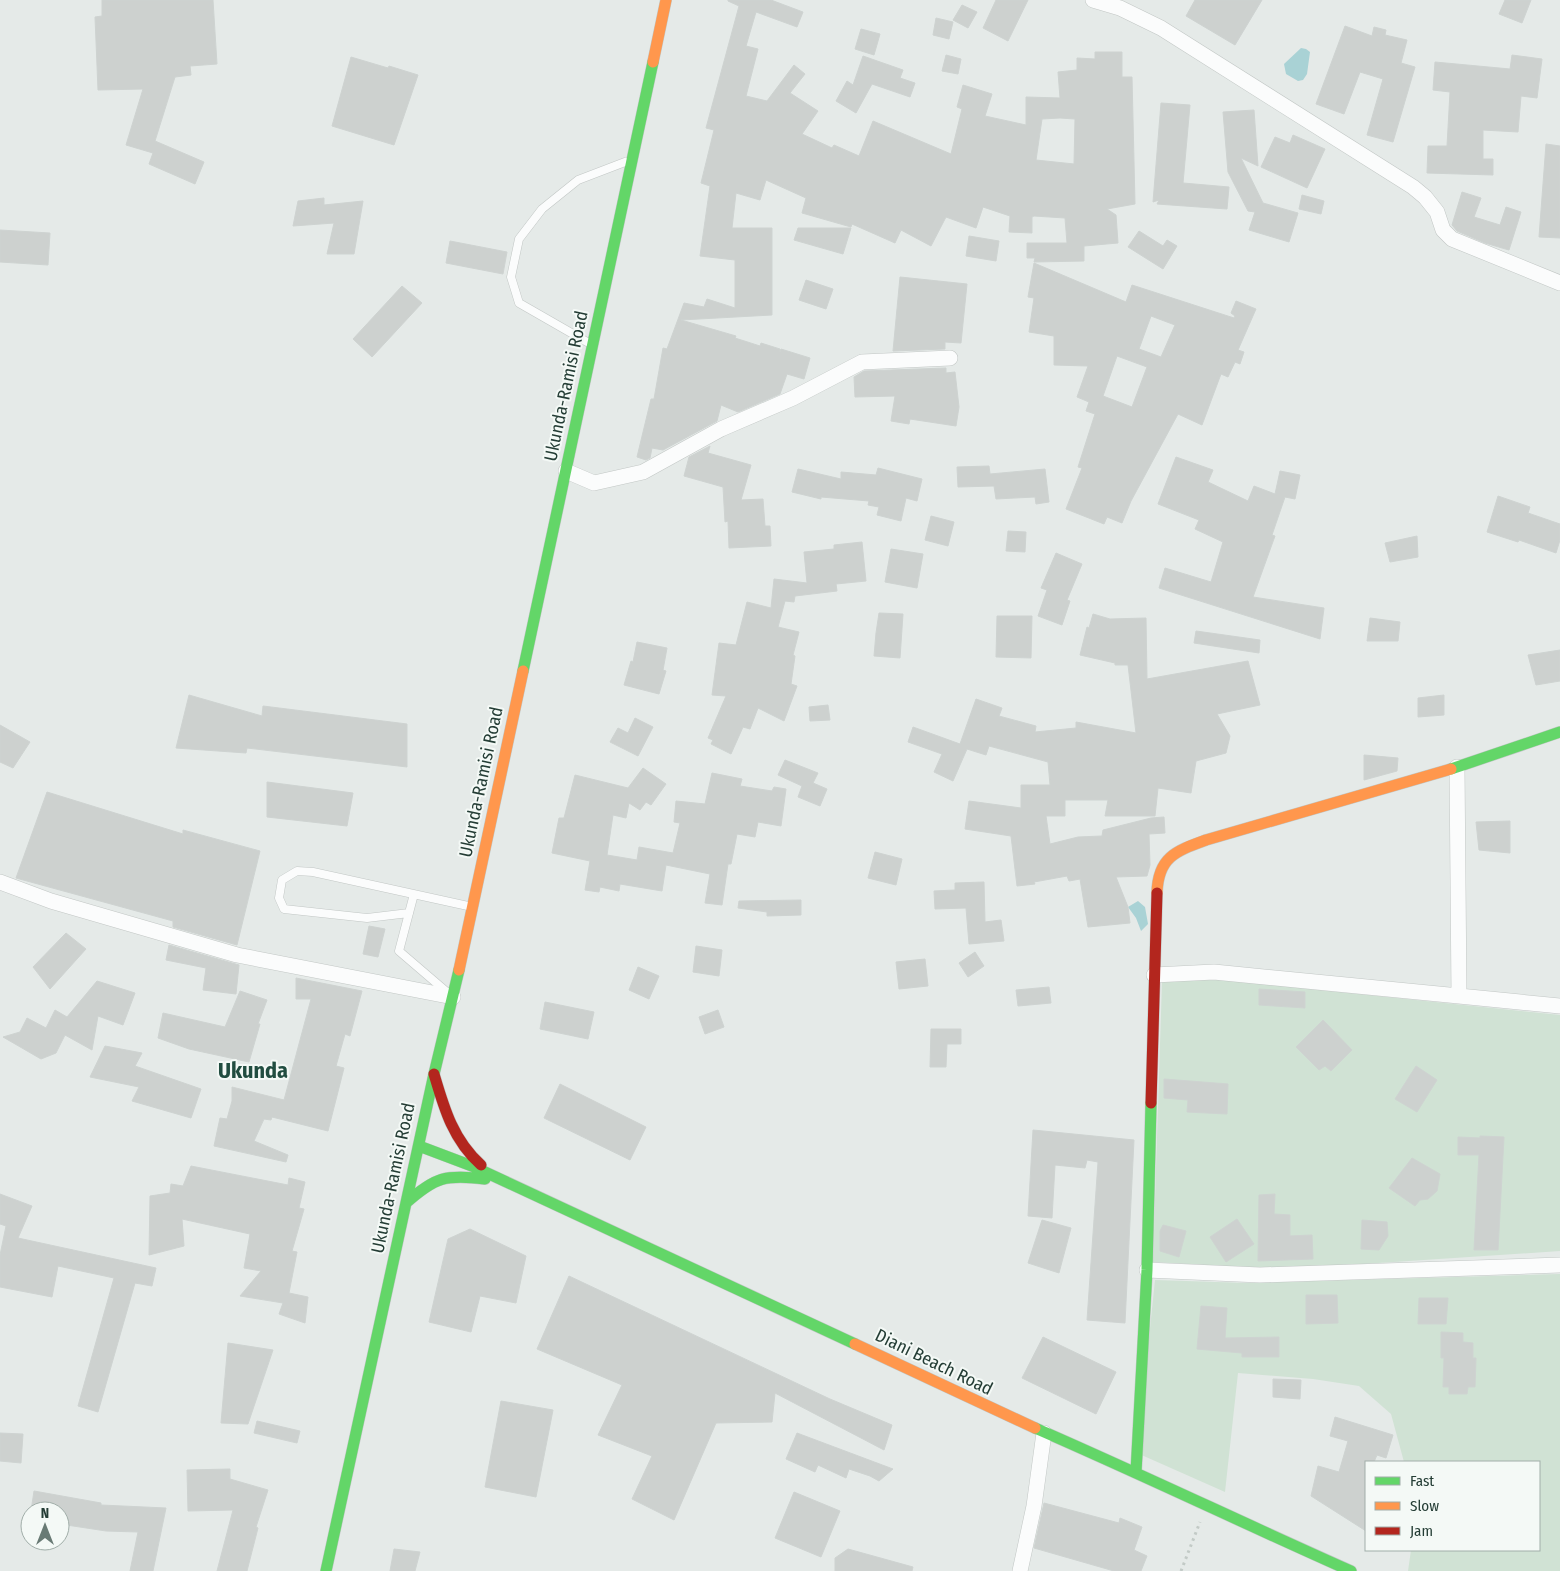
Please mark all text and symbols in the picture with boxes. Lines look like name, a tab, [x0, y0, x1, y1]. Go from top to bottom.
street label: Ukunda-Ramisi Road	[539, 309, 593, 463]
street label: Ukunda-Ramisi Road	[454, 705, 508, 859]
district label: Ukunda	[218, 1057, 288, 1084]
street label: Ukunda-Ramisi Road	[366, 1101, 420, 1255]
street label: Diani Beach Road	[872, 1324, 996, 1400]
legend	[1365, 1461, 1540, 1551]
text: Fast	[1410, 1472, 1434, 1490]
text: Slow	[1410, 1497, 1439, 1515]
north arrow	[20, 1501, 70, 1551]
text: N	[41, 1505, 49, 1522]
text: Jam	[1410, 1522, 1433, 1540]

